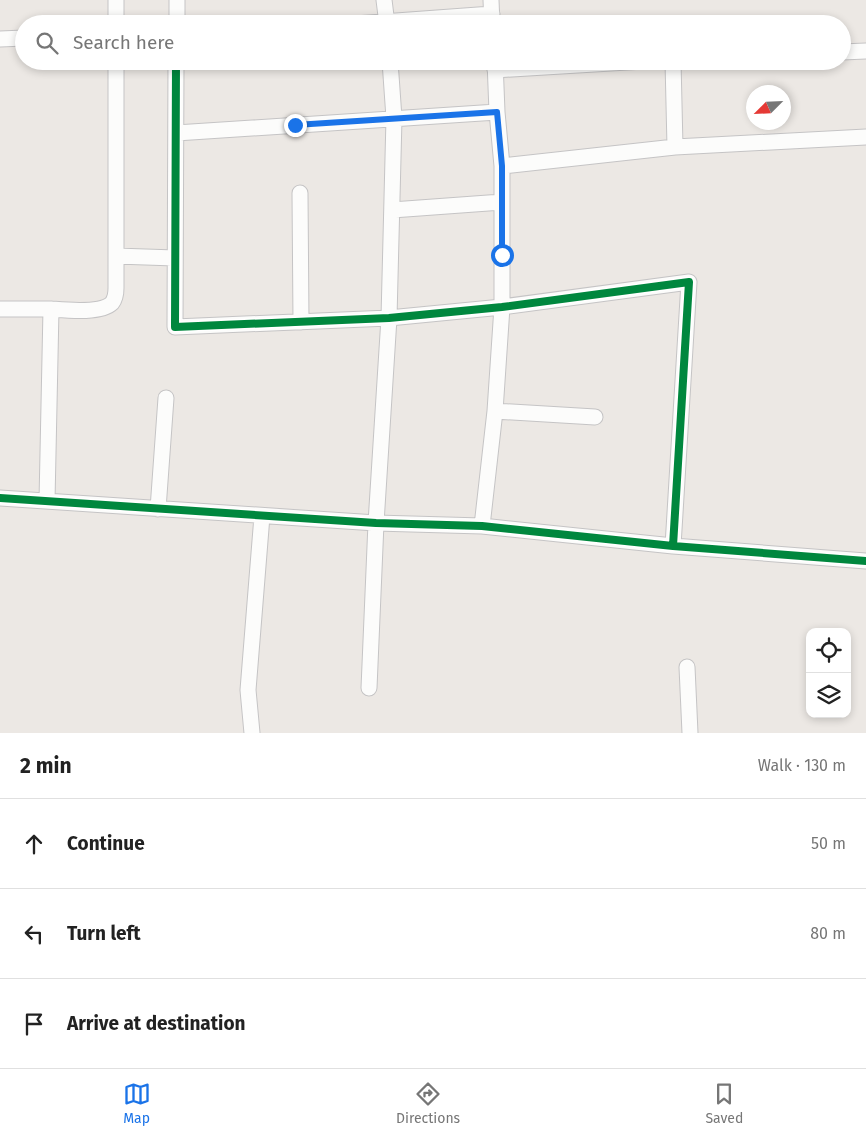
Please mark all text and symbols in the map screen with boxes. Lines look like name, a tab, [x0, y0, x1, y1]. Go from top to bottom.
search box	[15, 15, 851, 70]
icon: search	[33, 29, 61, 57]
text: Search here	[73, 31, 174, 54]
north arrow	[746, 85, 791, 130]
route end	[284, 114, 307, 137]
route start	[491, 244, 514, 267]
map controls	[806, 628, 851, 718]
button: locate	[806, 628, 851, 673]
button: layers	[806, 673, 851, 718]
text: 2 min	[20, 753, 72, 779]
text: Walk · 130 m	[758, 756, 846, 775]
icon: ahead	[20, 830, 48, 858]
text: Continue	[67, 832, 145, 855]
text: 50 m	[811, 834, 846, 853]
icon: left	[20, 920, 48, 948]
text: Turn left	[67, 922, 141, 945]
text: 80 m	[810, 924, 846, 943]
icon: arrive	[20, 1010, 48, 1038]
text: Arrive at destination	[67, 1012, 246, 1035]
tab: Map	[123, 1080, 151, 1127]
tab: Directions	[396, 1080, 460, 1127]
tab: Saved	[705, 1080, 743, 1127]

